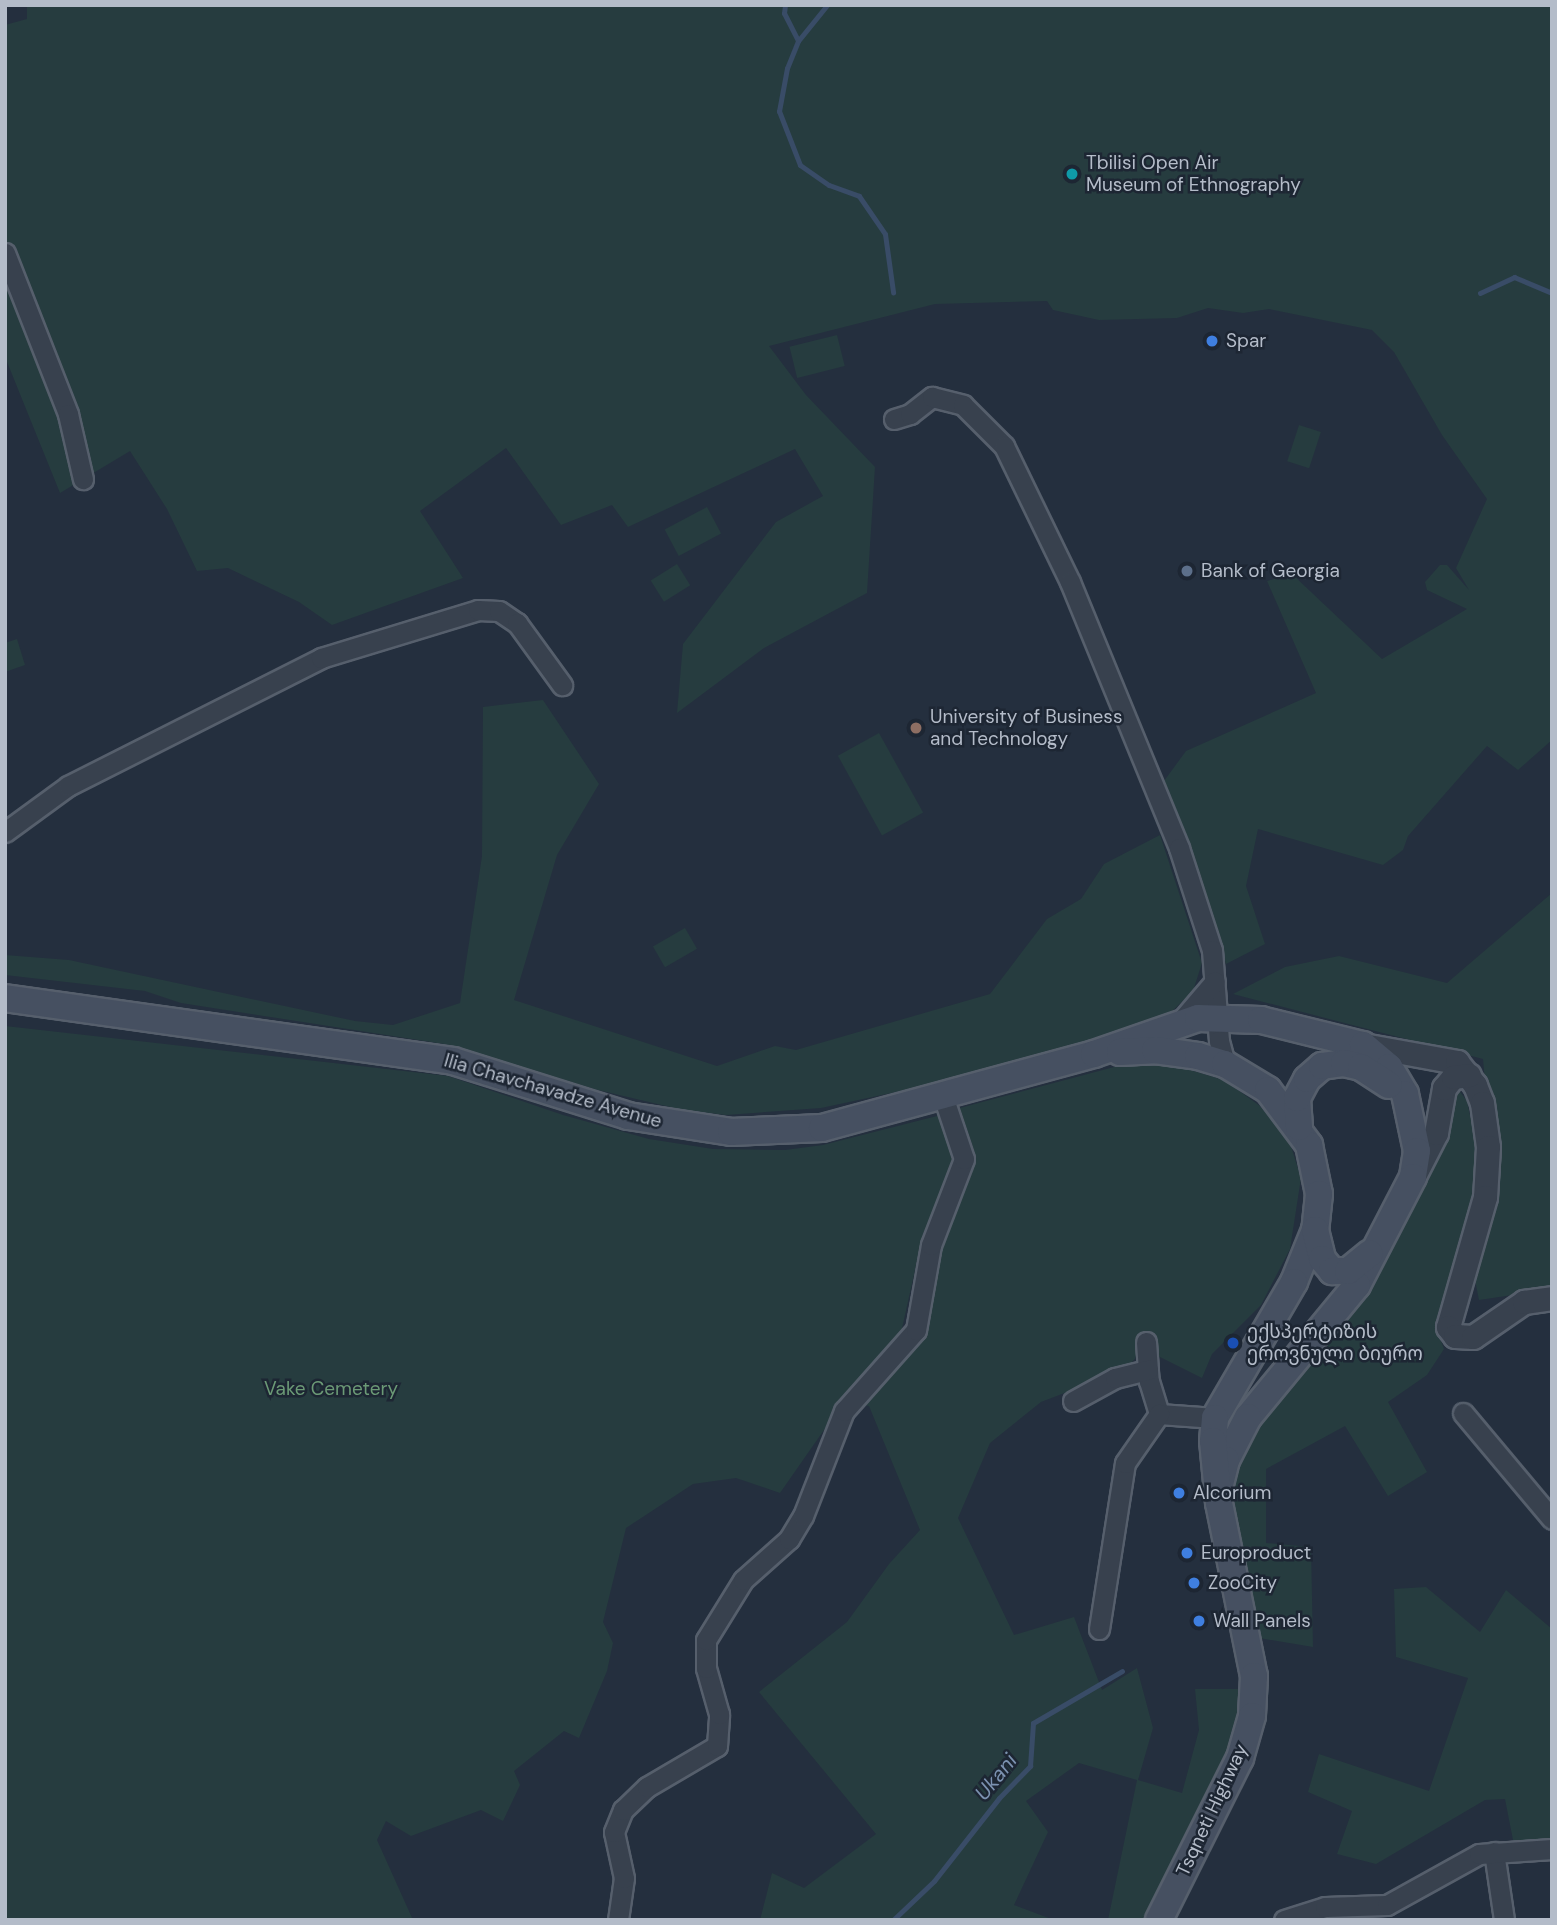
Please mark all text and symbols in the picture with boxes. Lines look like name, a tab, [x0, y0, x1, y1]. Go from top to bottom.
place label: Tbilisi Open Air Museum of Ethnography	[1086, 152, 1301, 196]
marker: Tbilisi Open Air Museum of Ethnography	[1064, 166, 1080, 182]
place label: Spar	[1226, 330, 1266, 352]
marker: Spar	[1204, 333, 1220, 349]
place label: Bank of Georgia	[1201, 560, 1340, 582]
marker: Bank of Georgia	[1179, 563, 1195, 579]
place label: University of Business and Technology	[930, 706, 1122, 750]
marker: University of Business and Technology	[908, 720, 924, 736]
street label: Ilia Chavchavadze Avenue	[442, 1049, 664, 1133]
place label: ექსპერტიზის ეროვნული ბიურო	[1247, 1321, 1423, 1365]
marker: ექსპერტიზის ეროვნული ბიურო	[1225, 1335, 1241, 1351]
park label: Vake Cemetery	[264, 1378, 398, 1400]
place label: Alcorium	[1193, 1482, 1271, 1504]
marker: Alcorium	[1171, 1485, 1187, 1501]
place label: Europroduct	[1201, 1542, 1311, 1564]
marker: Europroduct	[1179, 1545, 1195, 1561]
place label: ZooCity	[1208, 1572, 1277, 1594]
marker: ZooCity	[1186, 1575, 1202, 1591]
place label: Wall Panels	[1213, 1610, 1311, 1632]
marker: Wall Panels	[1191, 1613, 1207, 1629]
street label: Tsqneti Highway	[1171, 1740, 1253, 1880]
water label: Ukani	[970, 1749, 1022, 1805]

